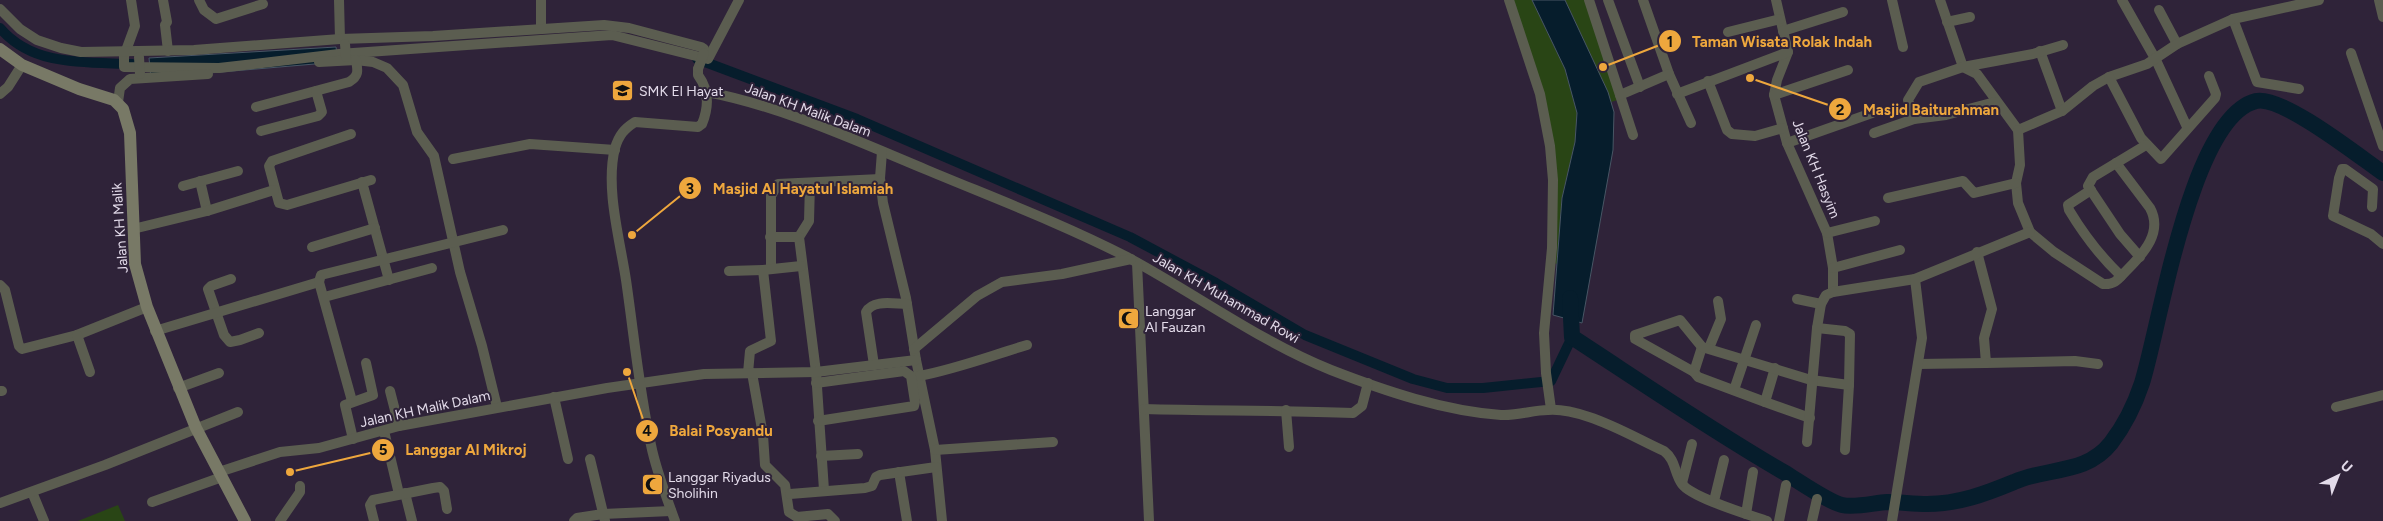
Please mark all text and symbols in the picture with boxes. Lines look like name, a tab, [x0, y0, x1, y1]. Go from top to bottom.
callout: Taman Wisata Rolak Indah	[1657, 26, 1882, 56]
text: 1	[1667, 33, 1673, 51]
text: Taman Wisata Rolak Indah	[1692, 33, 1872, 51]
school or university icon: SMK El Hayat	[611, 79, 635, 103]
street label: Jalan KH Malik Dalam	[743, 79, 873, 141]
place label: SMK El Hayat	[639, 83, 723, 100]
callout: Masjid Baiturahman	[1828, 94, 2009, 124]
text: 2	[1836, 101, 1845, 119]
text: Masjid Baiturahman	[1863, 101, 1999, 119]
street label: Jalan KH Hasyim	[1788, 117, 1844, 221]
callout: Masjid Al Hayatul Islamiah	[678, 173, 903, 203]
text: 3	[686, 180, 694, 198]
text: Masjid Al Hayatul Islamiah	[713, 180, 893, 198]
street label: Jalan KH Malik	[108, 182, 132, 274]
street label: Jalan KH Muhammad Rowi	[1150, 249, 1302, 347]
place label: Langgar Al Fauzan	[1145, 303, 1206, 336]
mosque icon: Langgar Al Fauzan	[1117, 307, 1141, 331]
street label: Jalan KH Malik Dalam	[358, 387, 492, 431]
callout: Balai Posyandu	[634, 416, 783, 446]
text: 4	[642, 422, 652, 440]
text: Balai Posyandu	[669, 422, 773, 440]
callout: Langgar Al Mikroj	[371, 435, 537, 465]
text: 5	[379, 441, 388, 459]
text: Langgar Al Mikroj	[405, 441, 527, 459]
north arrow	[2313, 451, 2363, 501]
text: U	[2337, 457, 2356, 476]
place label: Langgar Riyadus Sholihin	[668, 469, 771, 502]
mosque icon: Langgar Riyadus Sholihin	[640, 473, 664, 497]

